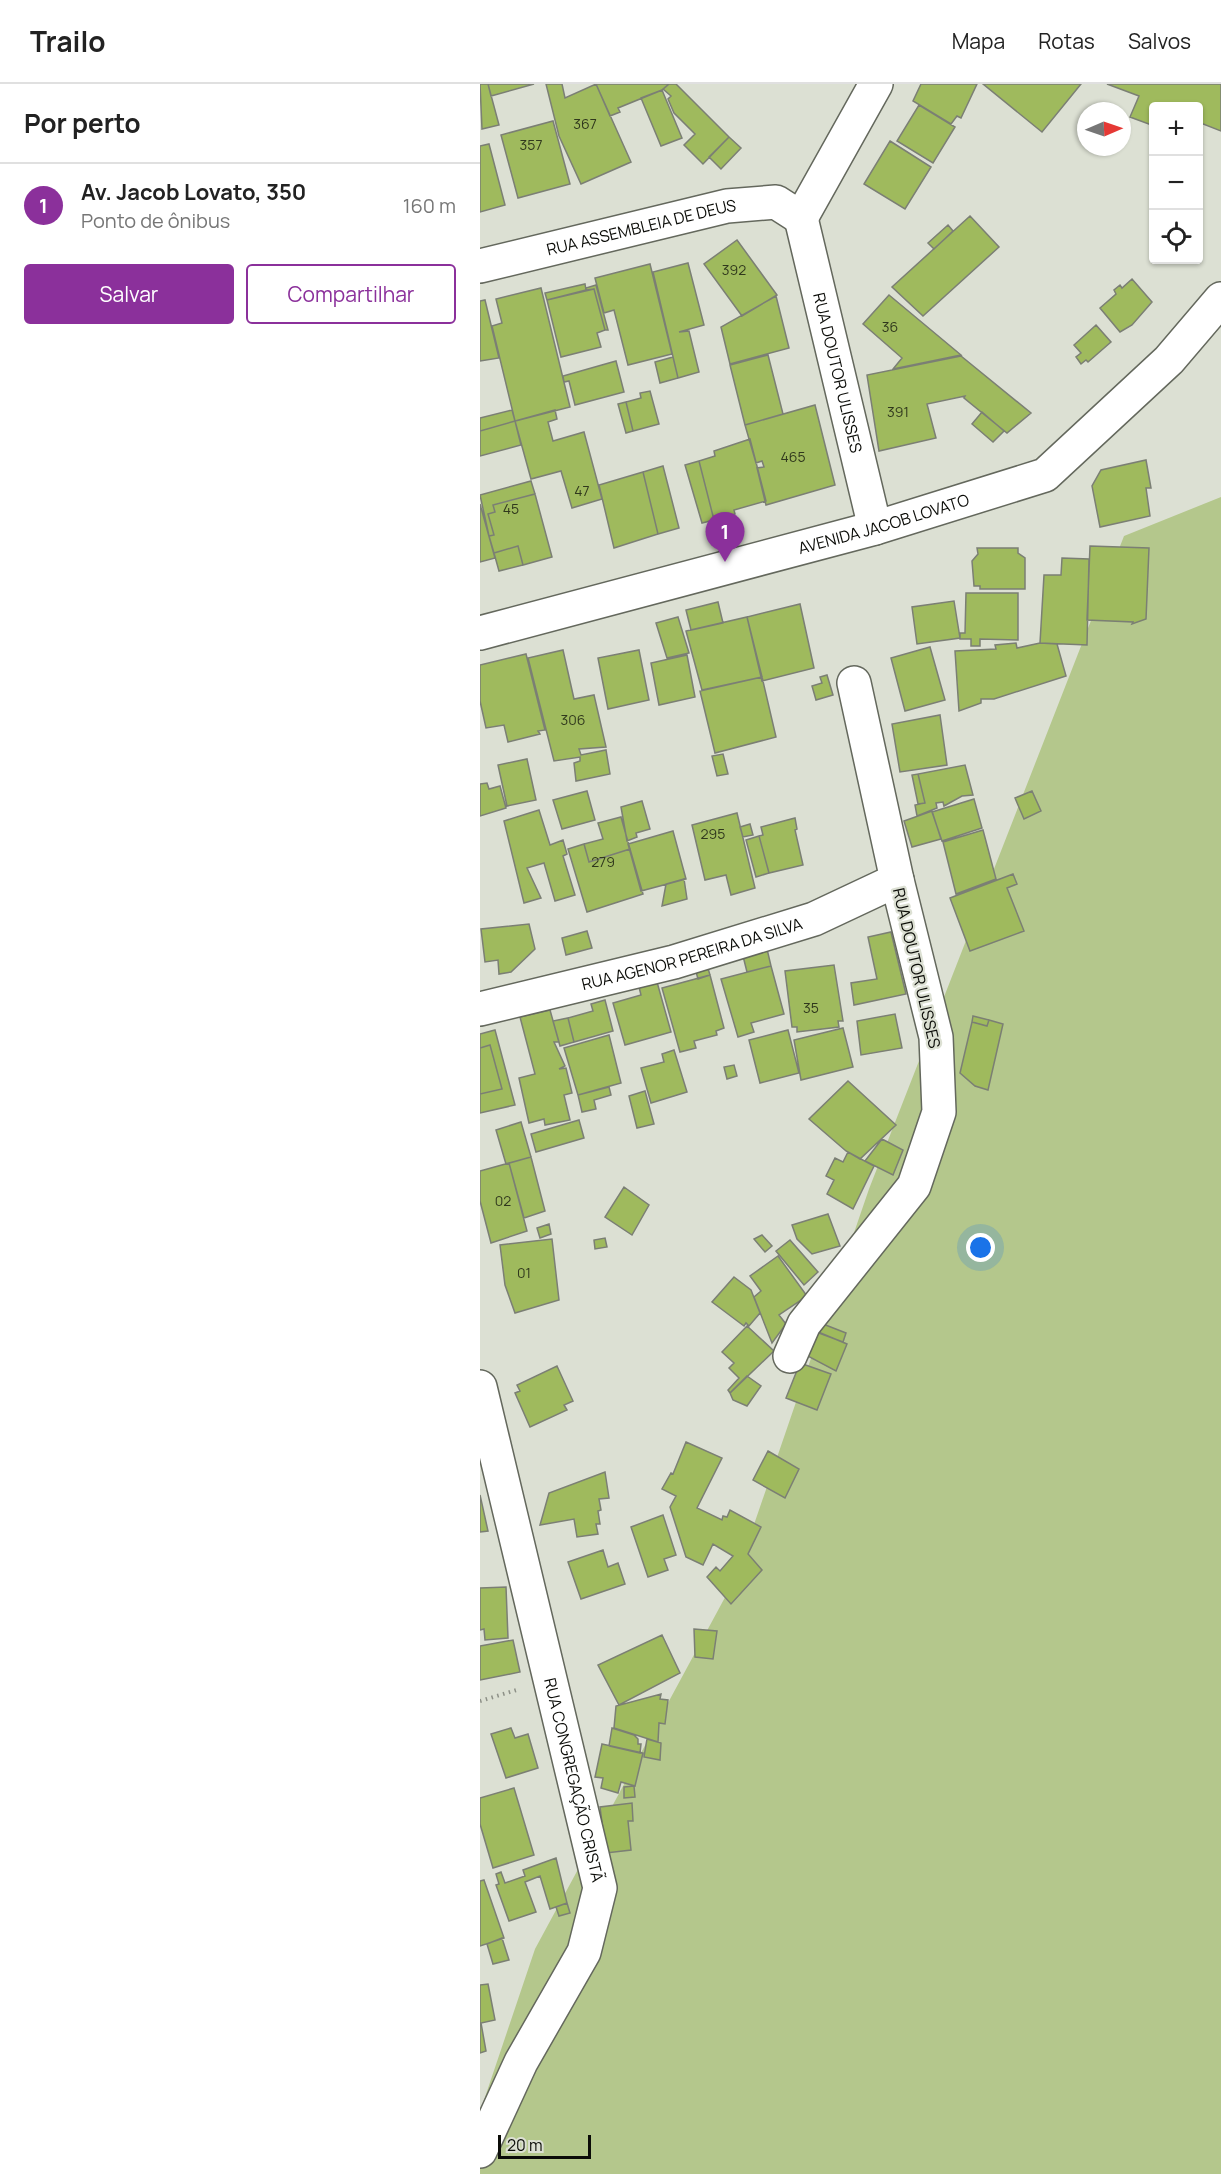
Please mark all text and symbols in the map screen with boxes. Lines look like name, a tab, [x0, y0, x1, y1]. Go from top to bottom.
text: Trailo	[30, 22, 106, 60]
text: Mapa	[952, 27, 1005, 55]
text: Rotas	[1038, 27, 1095, 55]
text: Salvos	[1128, 27, 1191, 55]
north arrow	[1077, 102, 1131, 156]
map controls	[1149, 102, 1203, 264]
button: +	[1149, 102, 1203, 156]
text: Por perto	[24, 105, 141, 141]
house number: 367	[573, 114, 597, 133]
house number: 357	[520, 135, 542, 154]
button: −	[1149, 156, 1203, 210]
text: Av. Jacob Lovato, 350	[81, 177, 306, 207]
text: 1	[39, 192, 48, 219]
text: 160 m	[403, 192, 456, 219]
street label: RUA ASSEMBLEIA DE DEUS	[544, 194, 737, 260]
text: Ponto de ônibus	[81, 207, 230, 234]
button: locate	[1149, 210, 1203, 264]
house number: 392	[722, 260, 746, 279]
button: Salvar	[24, 264, 234, 324]
button: Compartilhar	[246, 264, 456, 324]
street label: RUA DOUTOR ULISSES	[808, 290, 868, 455]
house number: 36	[882, 317, 898, 336]
house number: 391	[887, 402, 909, 421]
house number: 465	[780, 447, 806, 466]
house number: 47	[574, 481, 590, 500]
street label: AVENIDA JACOB LOVATO	[796, 488, 972, 559]
house number: 45	[503, 499, 519, 518]
pin: 1	[706, 512, 744, 562]
house number: 306	[561, 710, 585, 729]
house number: 295	[701, 824, 725, 843]
house number: 279	[591, 852, 615, 871]
street label: RUA DOUTOR ULISSES	[888, 886, 946, 1050]
street label: RUA AGENOR PEREIRA DA SILVA	[579, 912, 805, 995]
house number: 35	[803, 998, 819, 1017]
house number: 02	[495, 1191, 511, 1210]
your location	[966, 1233, 995, 1262]
house number: 01	[517, 1263, 531, 1282]
street label: RUA CONGREGAÇÃO CRISTÃ	[539, 1676, 609, 1884]
scale bar	[498, 2132, 591, 2160]
text: 20 m	[507, 2134, 543, 2156]

